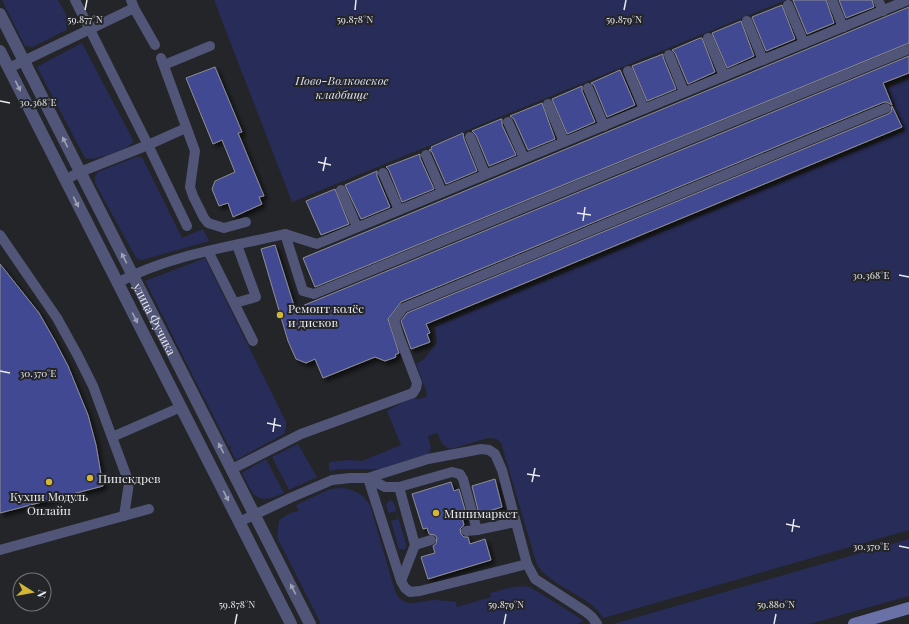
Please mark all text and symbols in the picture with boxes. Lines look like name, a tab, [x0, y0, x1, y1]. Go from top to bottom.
text: 59.877°N	[67, 12, 103, 26]
text: 59.878°N	[337, 12, 373, 26]
text: 59.879°N	[606, 12, 642, 26]
park label: Ново-Волковское кладбище	[294, 72, 389, 102]
one-way arrow	[15, 80, 21, 91]
text: 30.368°E	[19, 95, 57, 109]
one-way arrow	[62, 136, 68, 148]
one-way arrow	[73, 196, 79, 207]
one-way arrow	[121, 252, 127, 263]
text: 30.368°E	[852, 268, 890, 282]
street label: улица Фучика	[129, 279, 180, 358]
place label: Ремонт колёс и дисков	[288, 300, 364, 330]
marker: Ремонт колёс и дисков	[275, 310, 285, 320]
one-way arrow	[132, 312, 138, 323]
text: 30.370°E	[20, 366, 56, 380]
one-way arrow	[218, 443, 224, 454]
place label: Пинскдрев	[98, 470, 161, 486]
marker: Пинскдрев	[85, 473, 95, 483]
marker: Кухни Модуль Онлайн	[44, 477, 54, 487]
place label: Кухни Модуль Онлайн	[10, 488, 88, 518]
one-way arrow	[223, 490, 229, 501]
place label: Минимаркет	[444, 505, 518, 521]
marker: Минимаркет	[431, 508, 441, 518]
text: 30.370°E	[853, 539, 889, 553]
north arrow	[12, 572, 52, 612]
one-way arrow	[289, 584, 296, 595]
text: N	[34, 589, 50, 599]
text: 59.878°N	[219, 597, 255, 611]
text: 59.879°N	[488, 597, 524, 611]
text: 59.880°N	[757, 597, 795, 611]

